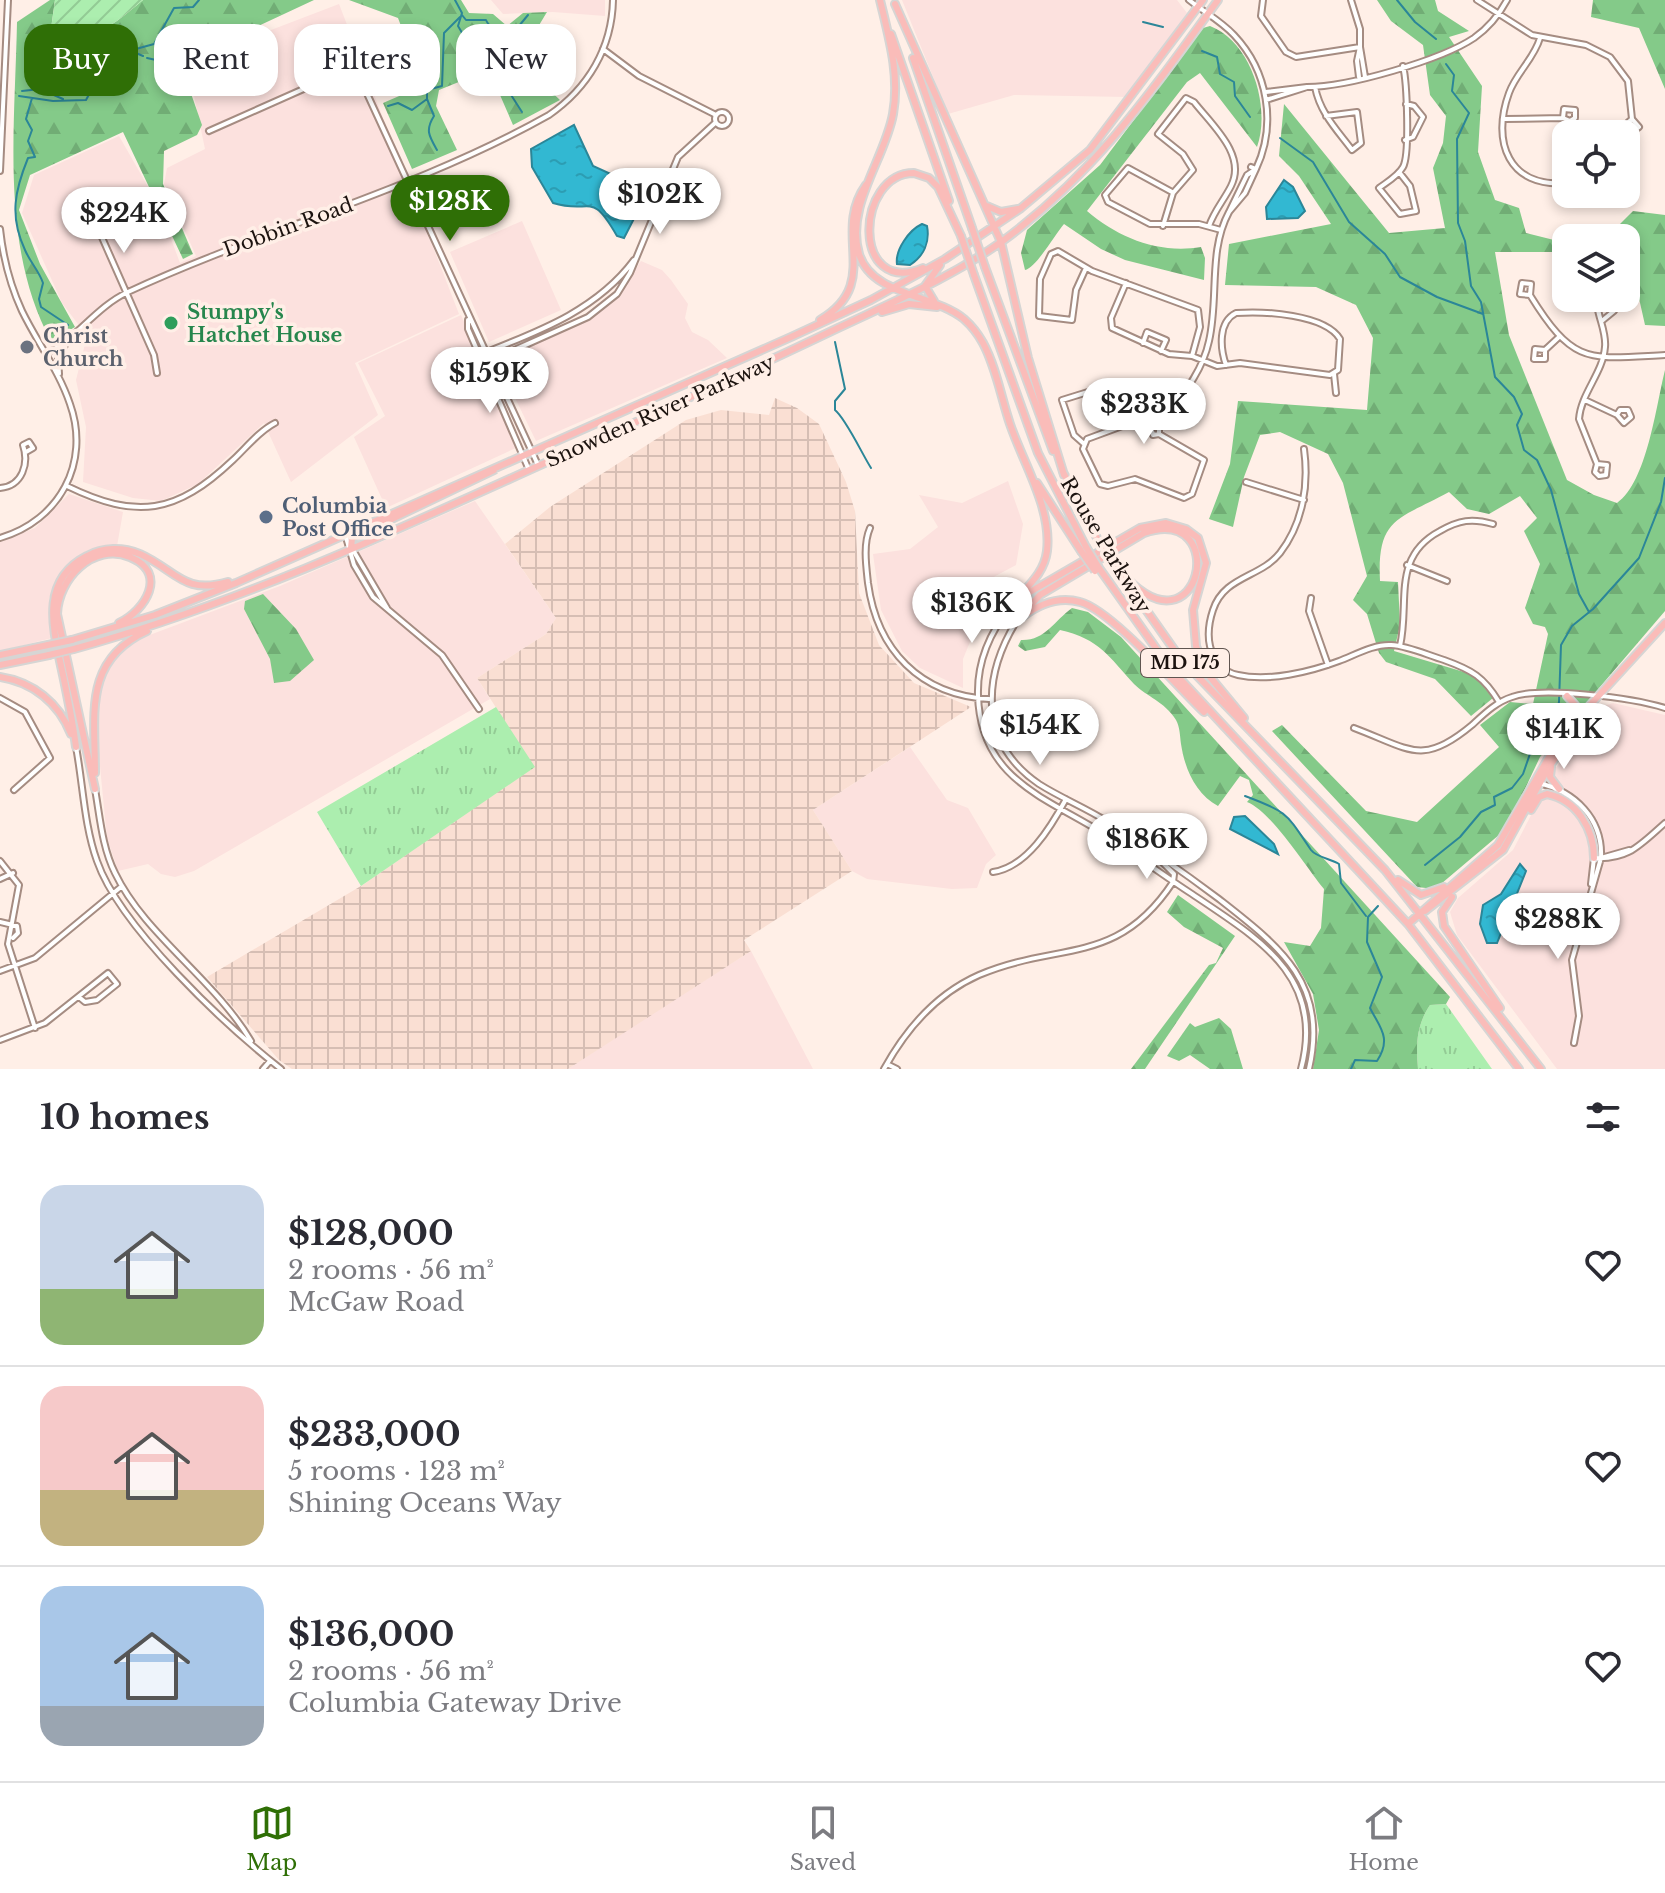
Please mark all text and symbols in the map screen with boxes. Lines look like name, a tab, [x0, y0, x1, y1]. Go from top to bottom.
chip: Buy	[24, 24, 138, 96]
chip: Rent	[154, 24, 278, 96]
chip: Filters	[294, 24, 440, 96]
chip: New	[456, 24, 576, 96]
map controls	[1552, 120, 1640, 312]
button: locate	[1552, 120, 1640, 208]
pin: $102K	[604, 168, 716, 236]
pin: $128K	[394, 175, 506, 243]
text: $102K	[617, 178, 703, 210]
text: $128K	[409, 185, 491, 217]
pin: $224K	[68, 187, 180, 255]
street label: Dobbin Road	[220, 192, 356, 262]
text: $224K	[79, 197, 169, 229]
button: layers	[1552, 224, 1640, 312]
place label: Stumpy's Hatchet House	[187, 300, 342, 347]
marker: Stumpy's Hatchet House	[162, 314, 180, 332]
place label: Christ Church	[43, 324, 124, 371]
marker: Christ Church	[18, 338, 36, 356]
pin: $159K	[434, 347, 546, 415]
street label: Snowden River Parkway	[542, 350, 778, 472]
text: $159K	[449, 357, 531, 389]
pin: $233K	[1088, 378, 1200, 446]
text: $233K	[1100, 388, 1188, 420]
street label: Rouse Parkway	[1056, 472, 1156, 618]
place label: Columbia Post Office	[282, 494, 394, 541]
marker: Columbia Post Office	[257, 508, 275, 526]
pin: $136K	[916, 577, 1028, 645]
text: $136K	[930, 587, 1014, 619]
road number: MD 175	[1141, 649, 1229, 677]
pin: $154K	[984, 699, 1096, 767]
pin: $141K	[1508, 703, 1620, 771]
text: $154K	[999, 709, 1081, 741]
text: $141K	[1525, 713, 1603, 745]
pin: $186K	[1091, 813, 1203, 881]
text: $186K	[1105, 823, 1189, 855]
pin: $288K	[1502, 893, 1614, 961]
text: $288K	[1514, 903, 1602, 935]
icon: filters	[1581, 1095, 1625, 1139]
text: 10 homes	[40, 1096, 210, 1138]
text: $128,000	[288, 1212, 454, 1254]
icon: home	[104, 1217, 200, 1313]
icon: heart	[1581, 1243, 1625, 1287]
text: 2 rooms · 56 m²	[288, 1254, 494, 1286]
text: McGaw Road	[288, 1286, 464, 1318]
text: $233,000	[288, 1413, 461, 1455]
icon: home	[104, 1418, 200, 1514]
icon: heart	[1581, 1444, 1625, 1488]
text: 5 rooms · 123 m²	[288, 1455, 505, 1487]
text: Shining Oceans Way	[288, 1487, 562, 1519]
text: $136,000	[288, 1613, 455, 1655]
icon: home	[104, 1618, 200, 1714]
icon: heart	[1581, 1644, 1625, 1688]
text: 2 rooms · 56 m²	[288, 1655, 494, 1687]
text: Columbia Gateway Drive	[288, 1687, 622, 1719]
tab: Map	[246, 1801, 297, 1876]
tab: Saved	[790, 1801, 856, 1876]
tab: Home	[1348, 1801, 1419, 1876]

